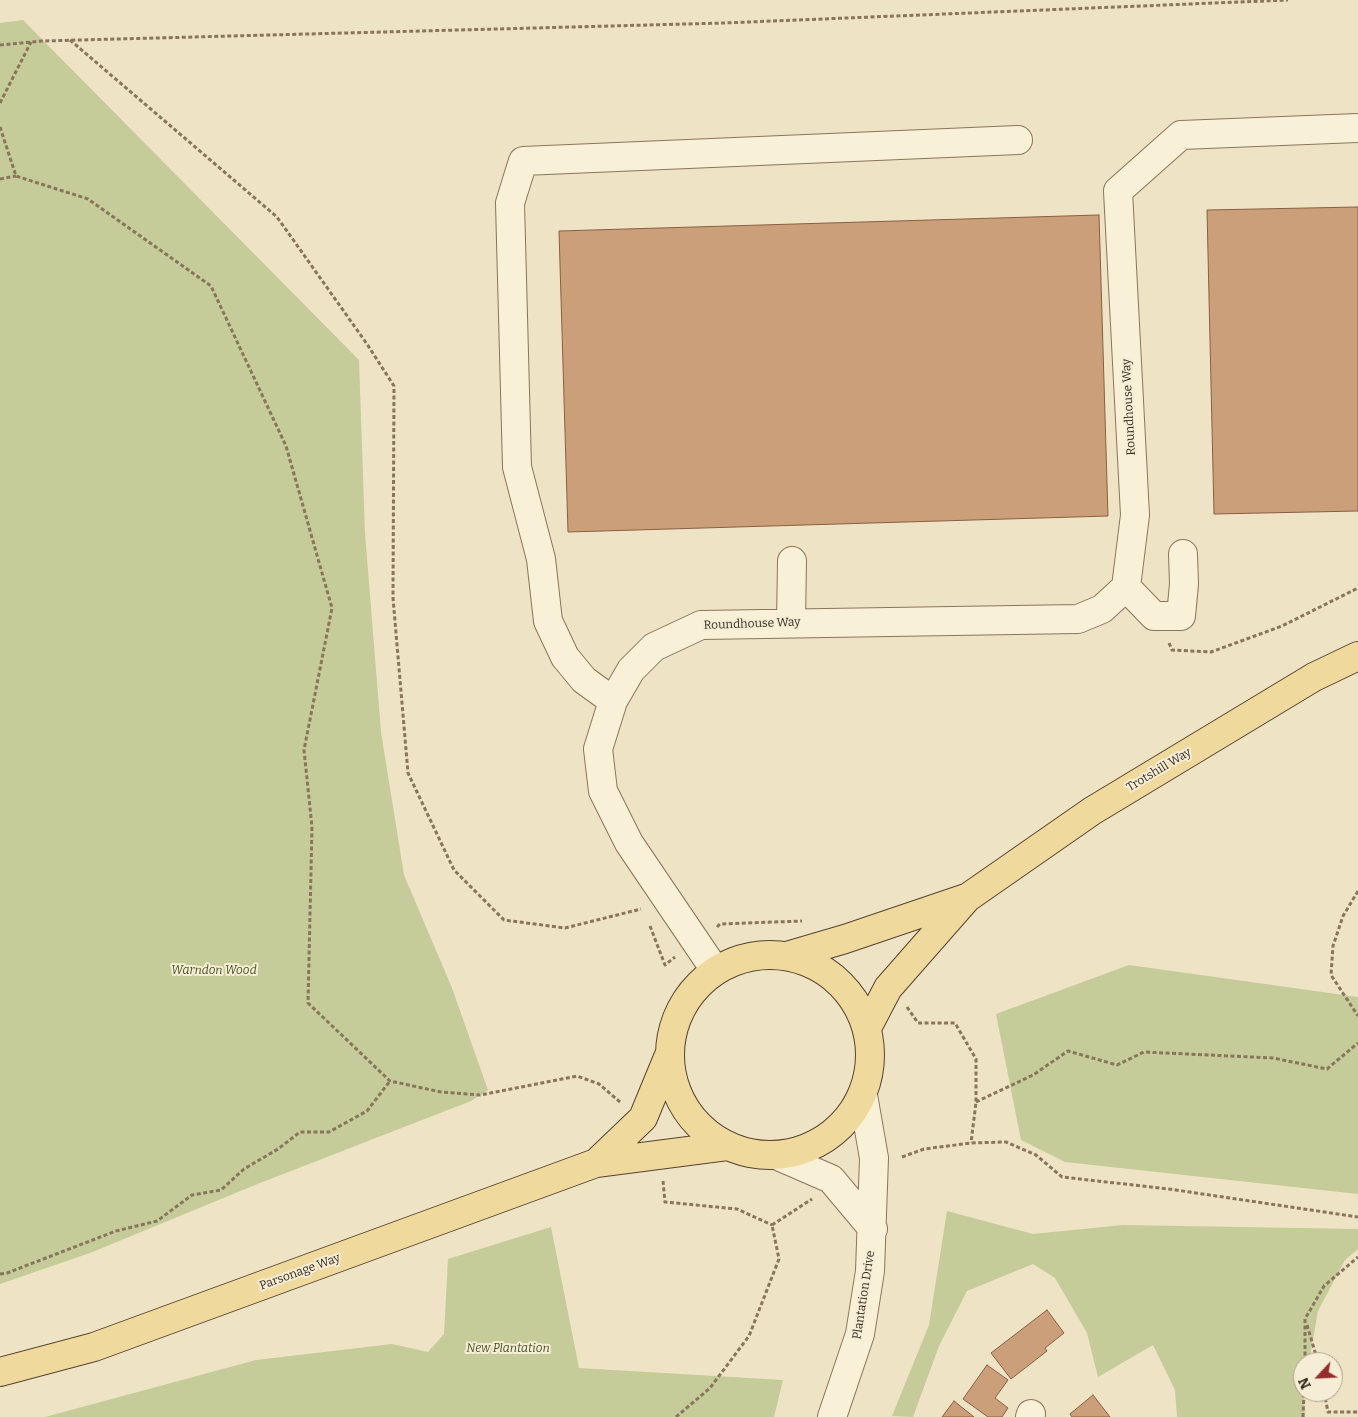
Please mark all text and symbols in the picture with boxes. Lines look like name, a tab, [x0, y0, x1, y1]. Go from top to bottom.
street label: Roundhouse Way	[1119, 358, 1139, 456]
street label: Roundhouse Way	[703, 615, 801, 633]
street label: Trotshill Way	[1124, 745, 1194, 795]
park label: Warndon Wood	[171, 964, 257, 978]
street label: Plantation Drive	[850, 1250, 878, 1340]
street label: Parsonage Way	[258, 1251, 342, 1293]
park label: New Plantation	[466, 1342, 550, 1356]
north arrow	[1293, 1352, 1343, 1402]
text: N	[1295, 1375, 1315, 1392]

